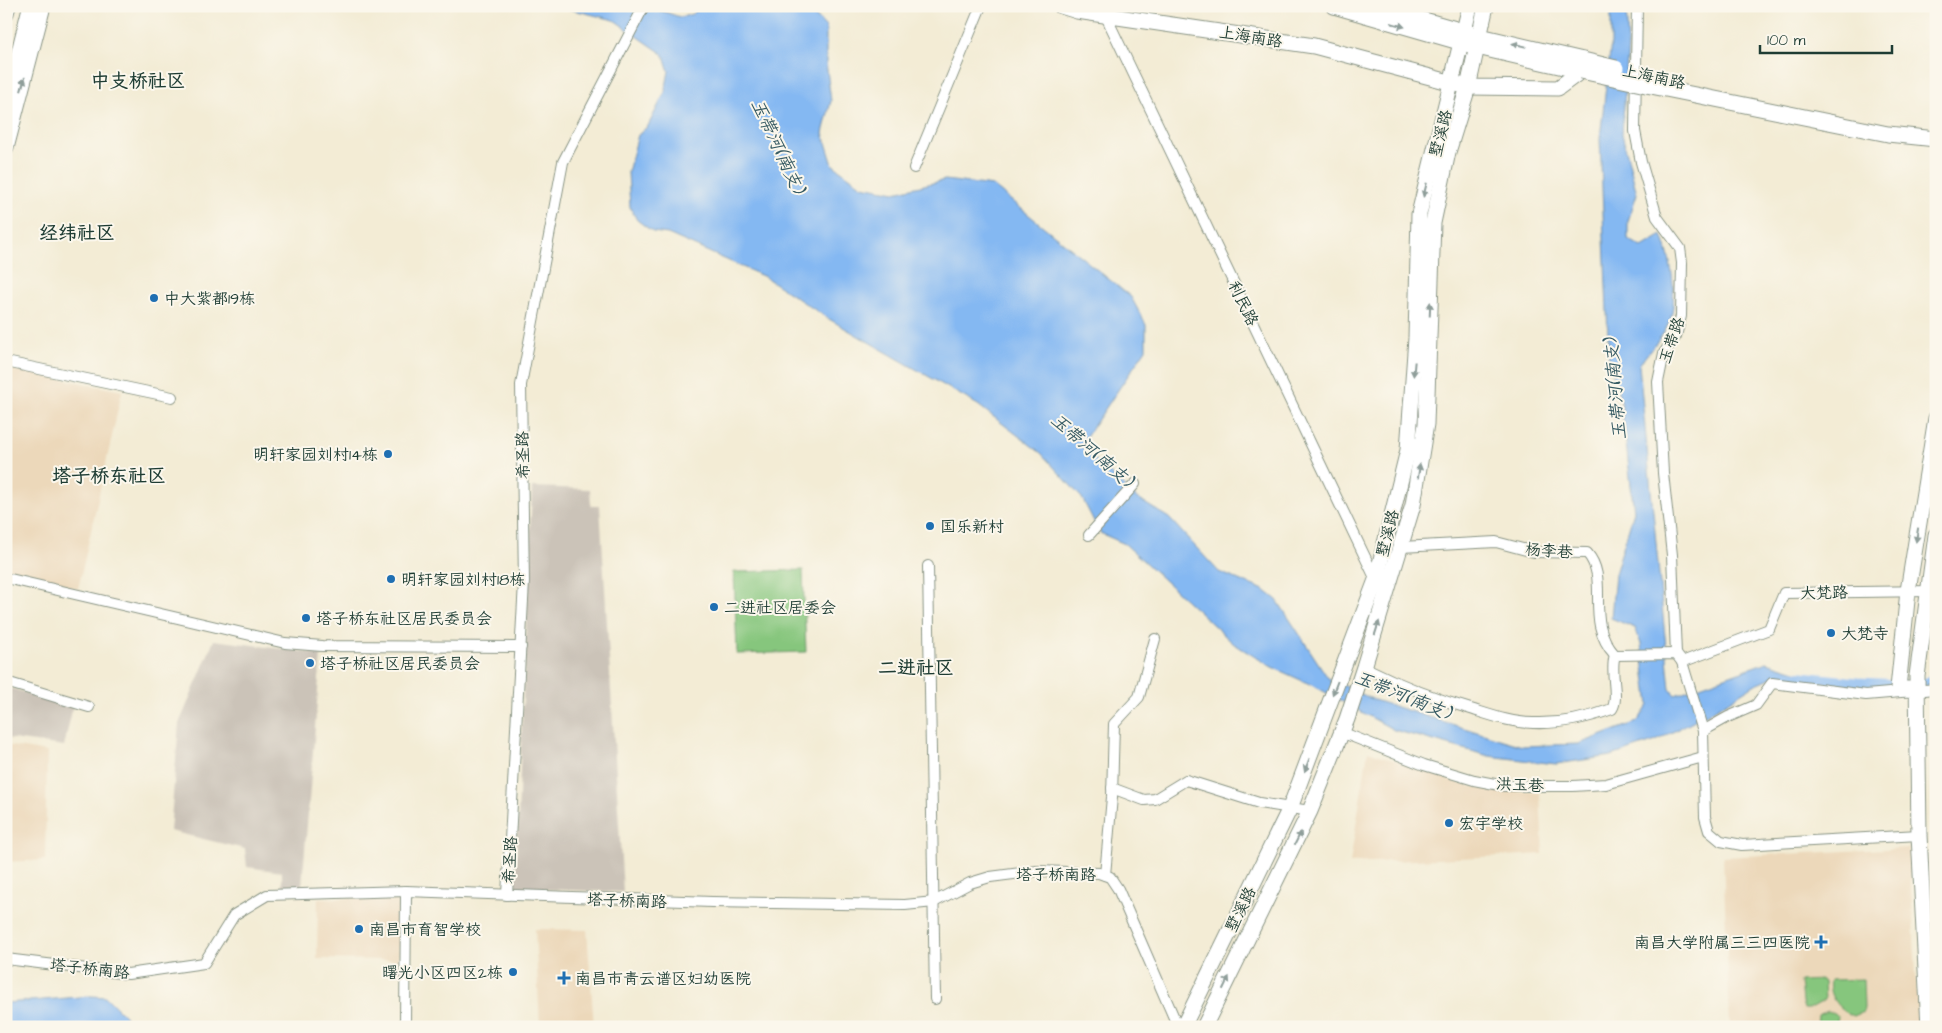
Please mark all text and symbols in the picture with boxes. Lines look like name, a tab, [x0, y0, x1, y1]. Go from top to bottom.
street label: 上海南路	[1218, 21, 1284, 53]
one-way arrow	[1390, 21, 1405, 29]
scale bar	[1760, 22, 1892, 54]
text: 100 m	[1767, 30, 1806, 51]
one-way arrow	[1511, 41, 1526, 49]
street label: 上海南路	[1620, 60, 1687, 94]
district label: 中支桥社区	[90, 68, 186, 95]
one-way arrow	[20, 77, 28, 92]
water label: 玉带河(南支)	[745, 95, 811, 199]
street label: 墅溪路	[1424, 107, 1457, 159]
one-way arrow	[1421, 182, 1429, 197]
district label: 经纬社区	[39, 220, 115, 247]
street label: 利民路	[1223, 277, 1264, 330]
place label: 中大紫都19栋	[164, 288, 255, 310]
marker: 中大紫都19栋	[148, 292, 160, 304]
one-way arrow	[1426, 301, 1434, 317]
street label: 玉带路	[1654, 314, 1690, 367]
water label: 玉带河(南支)	[1598, 336, 1632, 441]
one-way arrow	[1409, 361, 1417, 377]
water label: 玉带河(南支)	[1045, 408, 1140, 494]
street label: 希圣路	[512, 431, 534, 479]
place label: 明轩家园刘村14栋	[253, 444, 378, 466]
marker: 明轩家园刘村14栋	[382, 448, 394, 460]
one-way arrow	[1415, 462, 1423, 478]
district label: 塔子桥东社区	[52, 463, 166, 490]
street label: 墅溪路	[1371, 507, 1404, 559]
place label: 国乐新村	[940, 516, 1004, 538]
marker: 国乐新村	[924, 520, 936, 532]
one-way arrow	[1913, 527, 1921, 543]
street label: 杨李巷	[1524, 538, 1574, 564]
place label: 明轩家园刘村18栋	[401, 569, 525, 591]
marker: 明轩家园刘村18栋	[385, 573, 397, 585]
street label: 大梵路	[1800, 582, 1848, 604]
place label: 二进社区居委会	[724, 597, 836, 619]
marker: 二进社区居委会	[708, 601, 720, 613]
place label: 塔子桥东社区居民委员会	[316, 608, 492, 630]
marker: 塔子桥东社区居民委员会	[300, 612, 312, 624]
one-way arrow	[1374, 620, 1381, 635]
place label: 大梵寺	[1841, 623, 1889, 645]
marker: 大梵寺	[1825, 627, 1837, 639]
place label: 塔子桥社区居民委员会	[320, 653, 480, 675]
district label: 二进社区	[878, 655, 954, 682]
marker: 塔子桥社区居民委员会	[304, 657, 316, 669]
water label: 玉带河(南支)	[1351, 665, 1456, 727]
one-way arrow	[1331, 681, 1339, 695]
one-way arrow	[1303, 758, 1311, 773]
street label: 洪玉巷	[1495, 773, 1544, 797]
place label: 宏宇学校	[1459, 813, 1523, 835]
marker: 宏宇学校	[1443, 817, 1455, 829]
one-way arrow	[1294, 830, 1302, 845]
street label: 希圣路	[498, 836, 522, 885]
street label: 塔子桥南路	[1016, 864, 1096, 886]
street label: 墅溪路	[1220, 883, 1261, 936]
street label: 塔子桥南路	[587, 889, 667, 913]
place label: 南昌市育智学校	[369, 919, 481, 941]
marker: 南昌市育智学校	[353, 923, 365, 935]
place label: 南昌大学附属三三四医院	[1634, 932, 1810, 954]
marker: 南昌大学附属三三四医院	[1814, 935, 1828, 949]
street label: 塔子桥南路	[49, 954, 131, 984]
place label: 曙光小区四区2栋	[382, 962, 503, 984]
marker: 曙光小区四区2栋	[507, 966, 519, 978]
place label: 南昌市青云谱区妇幼医院	[575, 968, 751, 990]
marker: 南昌市青云谱区妇幼医院	[557, 971, 571, 985]
one-way arrow	[1222, 976, 1230, 990]

